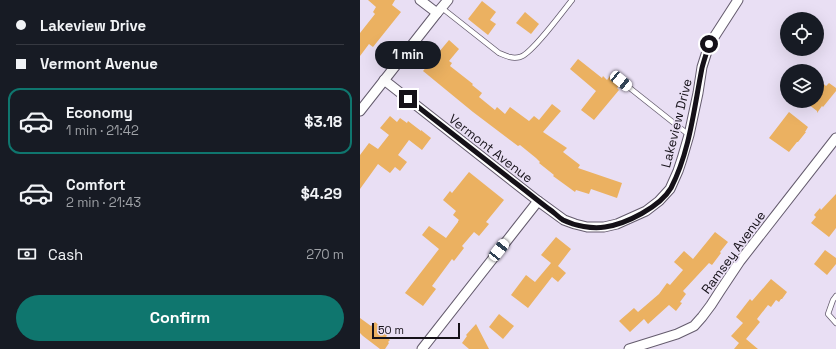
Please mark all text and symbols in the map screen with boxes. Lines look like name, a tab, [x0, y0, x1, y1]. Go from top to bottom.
map controls	[780, 12, 824, 108]
button: locate	[780, 12, 824, 56]
text: Lakeview Drive	[40, 16, 146, 35]
route start	[700, 35, 718, 53]
callout: 1 min	[375, 41, 441, 69]
text: 1 min	[392, 46, 424, 63]
text: Vermont Avenue	[40, 54, 158, 73]
button: layers	[780, 64, 824, 108]
car	[608, 69, 634, 93]
street label: Lakeview Drive	[657, 77, 696, 169]
route end	[399, 90, 417, 108]
icon: car	[18, 103, 54, 139]
text: Economy	[66, 103, 133, 122]
street label: Vermont Avenue	[445, 110, 536, 187]
text: $3.18	[304, 112, 342, 131]
text: 1 min · 21:42	[66, 122, 139, 139]
icon: car	[18, 175, 54, 211]
text: Comfort	[66, 175, 126, 194]
text: $4.29	[301, 184, 342, 203]
text: 2 min · 21:43	[66, 194, 141, 211]
street label: Ramsey Avenue	[698, 207, 769, 297]
car	[487, 237, 511, 263]
icon: cash	[16, 243, 38, 265]
text: Cash	[48, 245, 83, 264]
text: 270 m	[306, 246, 344, 263]
button: Confirm	[16, 295, 344, 341]
scale bar	[372, 321, 460, 340]
text: 50 m	[378, 323, 404, 337]

